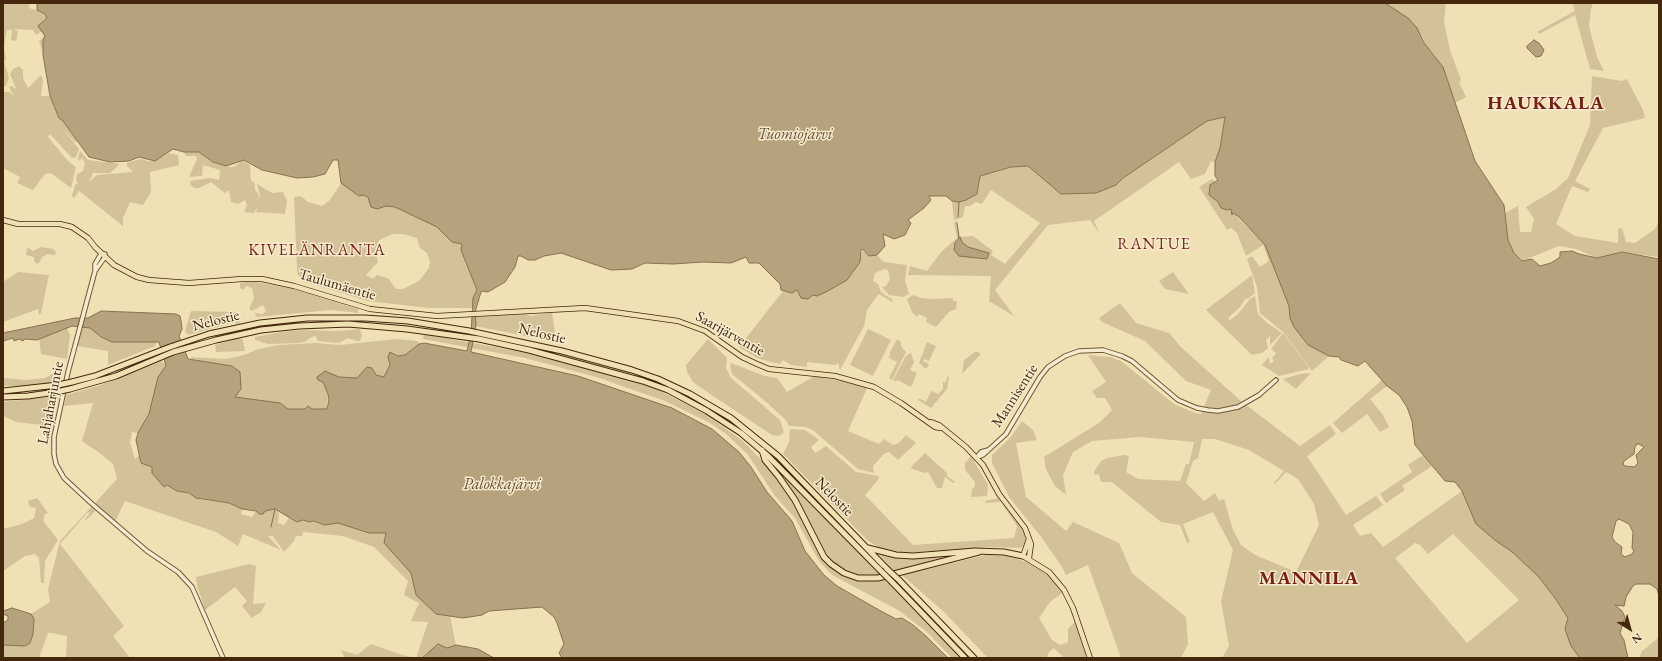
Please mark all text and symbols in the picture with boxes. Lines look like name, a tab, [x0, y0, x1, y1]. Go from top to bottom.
district label: HAUKKALA	[1487, 93, 1605, 115]
water label: Tuomiojärvi	[757, 125, 833, 145]
district label: RANTUE	[1117, 235, 1191, 255]
district label: KIVELÄNRANTA	[248, 241, 386, 261]
street label: Taulumäentie	[296, 265, 378, 305]
street label: Nelostie	[191, 306, 241, 336]
street label: Saarijärventie	[692, 308, 768, 360]
street label: Nelostie	[517, 320, 567, 348]
street label: Lahjaharjuntie	[34, 360, 68, 446]
street label: Mannisentie	[988, 361, 1042, 431]
street label: Nelostie	[811, 474, 857, 520]
water label: Palokkajärvi	[463, 475, 541, 495]
district label: MANNILA	[1259, 568, 1359, 590]
north arrow	[1610, 609, 1650, 649]
text: N	[1629, 630, 1645, 647]

